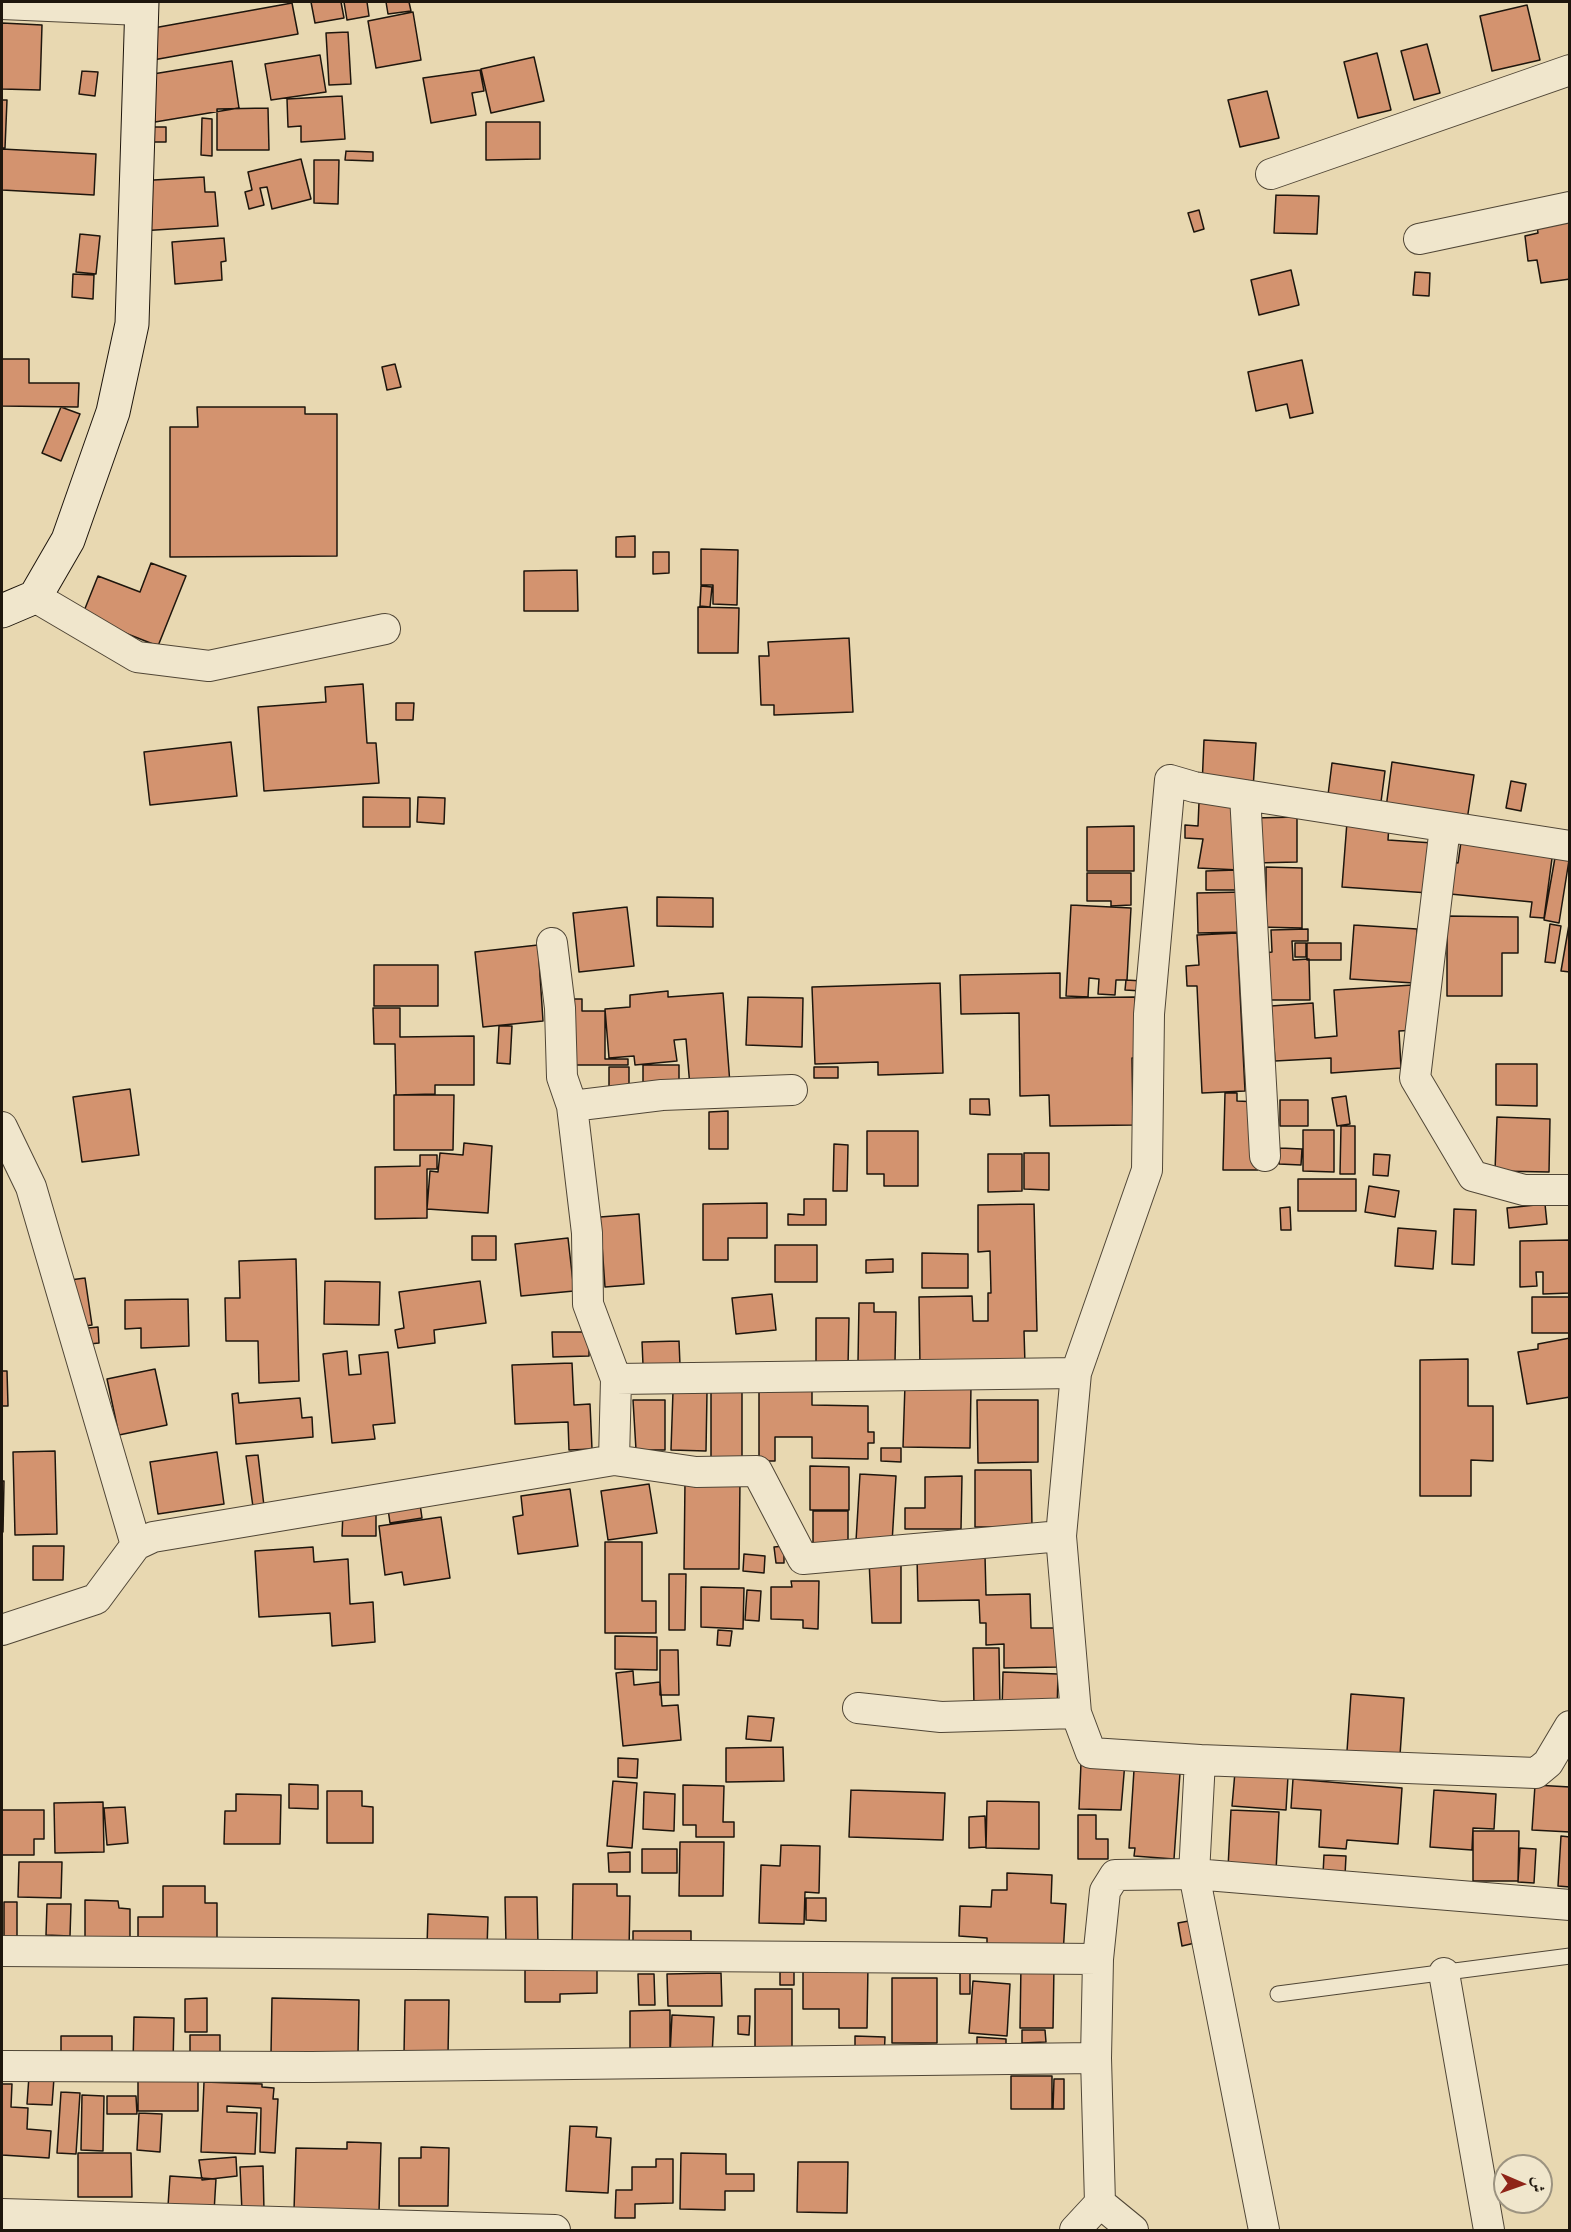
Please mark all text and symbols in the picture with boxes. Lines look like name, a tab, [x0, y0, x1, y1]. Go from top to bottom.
north arrow	[1493, 2154, 1553, 2214]
text: ش	[1529, 2176, 1549, 2193]

